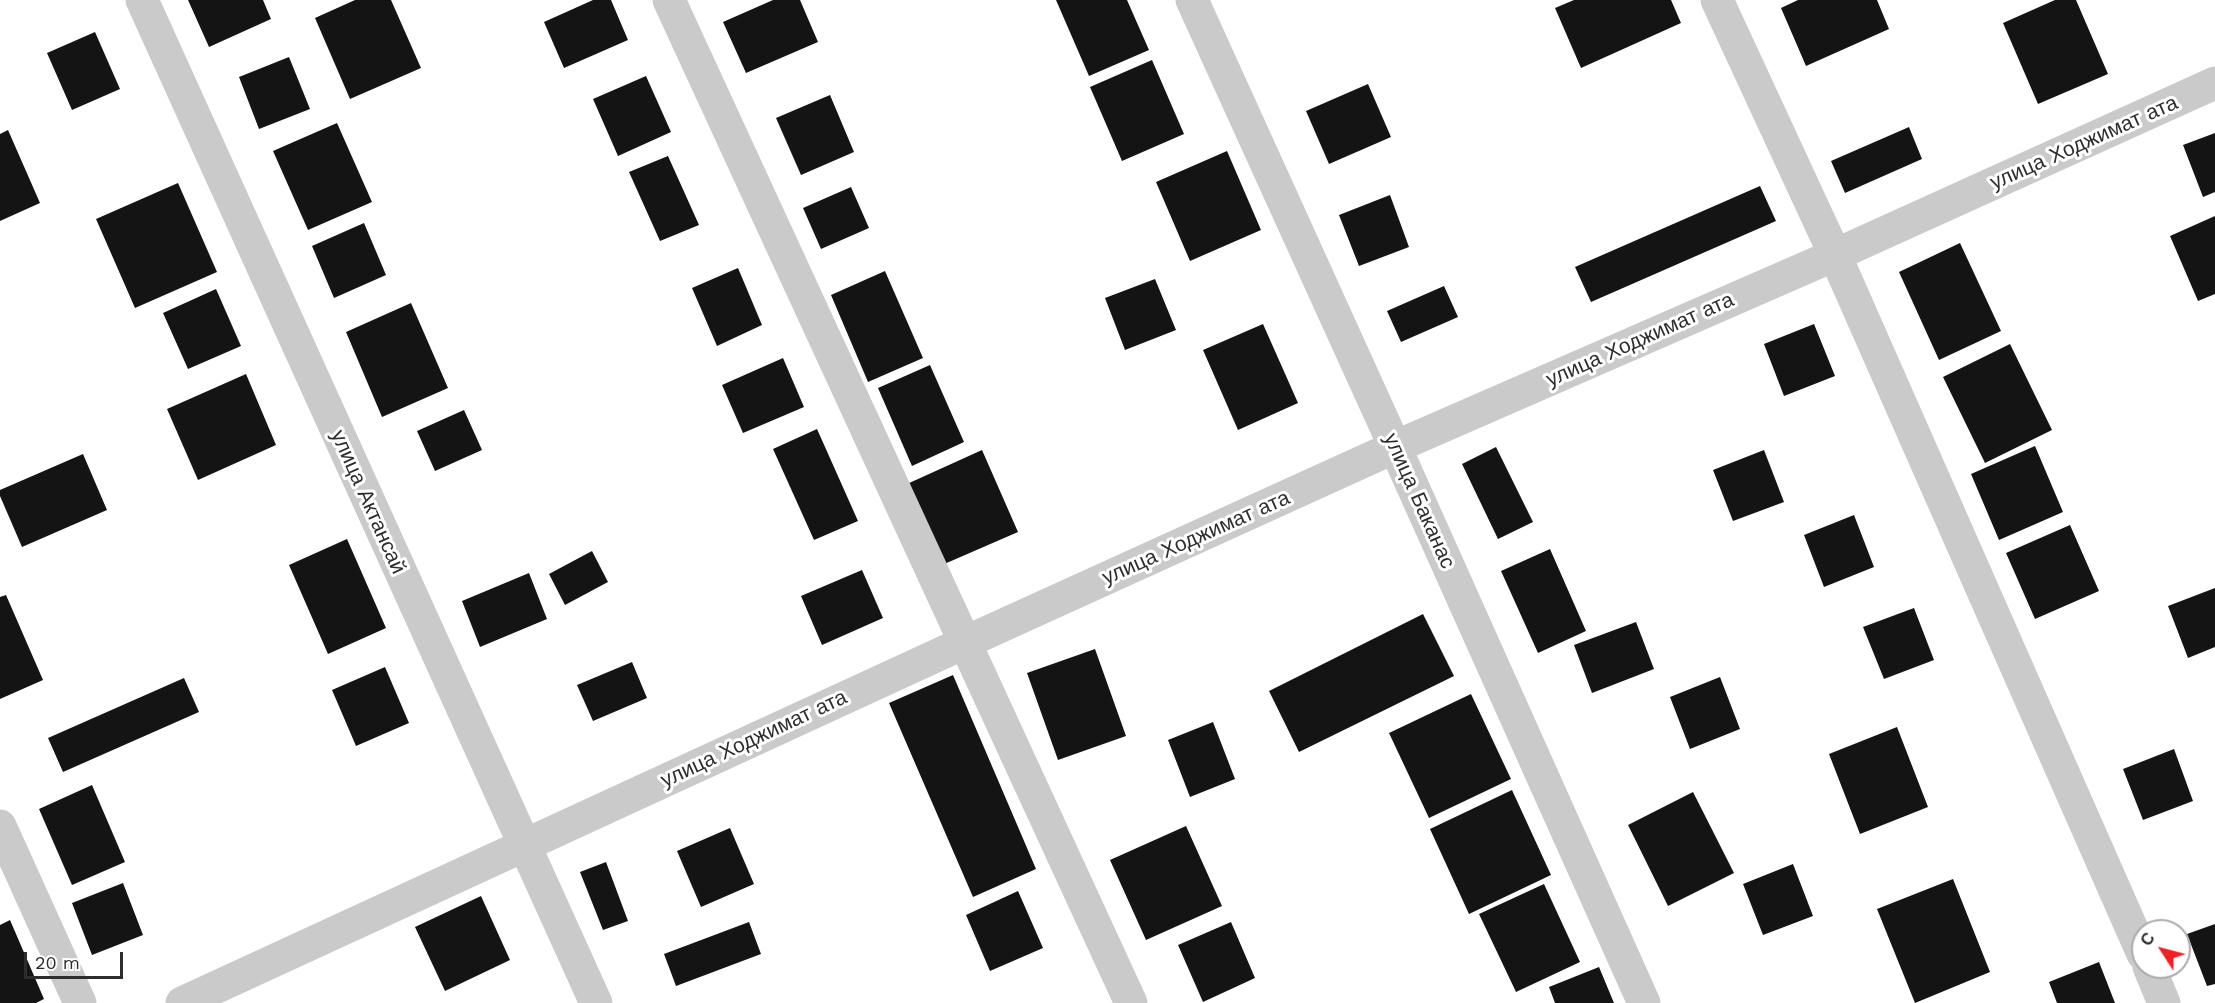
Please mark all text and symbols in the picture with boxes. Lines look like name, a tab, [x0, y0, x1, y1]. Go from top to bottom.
street label: улица Ходжимат ата	[1986, 90, 2182, 196]
street label: улица Ходжимат ата	[1542, 287, 1738, 393]
street label: улица Актансай	[325, 426, 411, 578]
street label: улица Баканас	[1378, 429, 1460, 573]
street label: улица Ходжимат ата	[1098, 485, 1294, 591]
street label: улица Ходжимат ата	[657, 685, 851, 793]
north arrow	[2131, 919, 2191, 979]
text: С	[2137, 929, 2159, 950]
scale bar	[27, 940, 126, 978]
text: 20 m	[35, 952, 80, 973]

